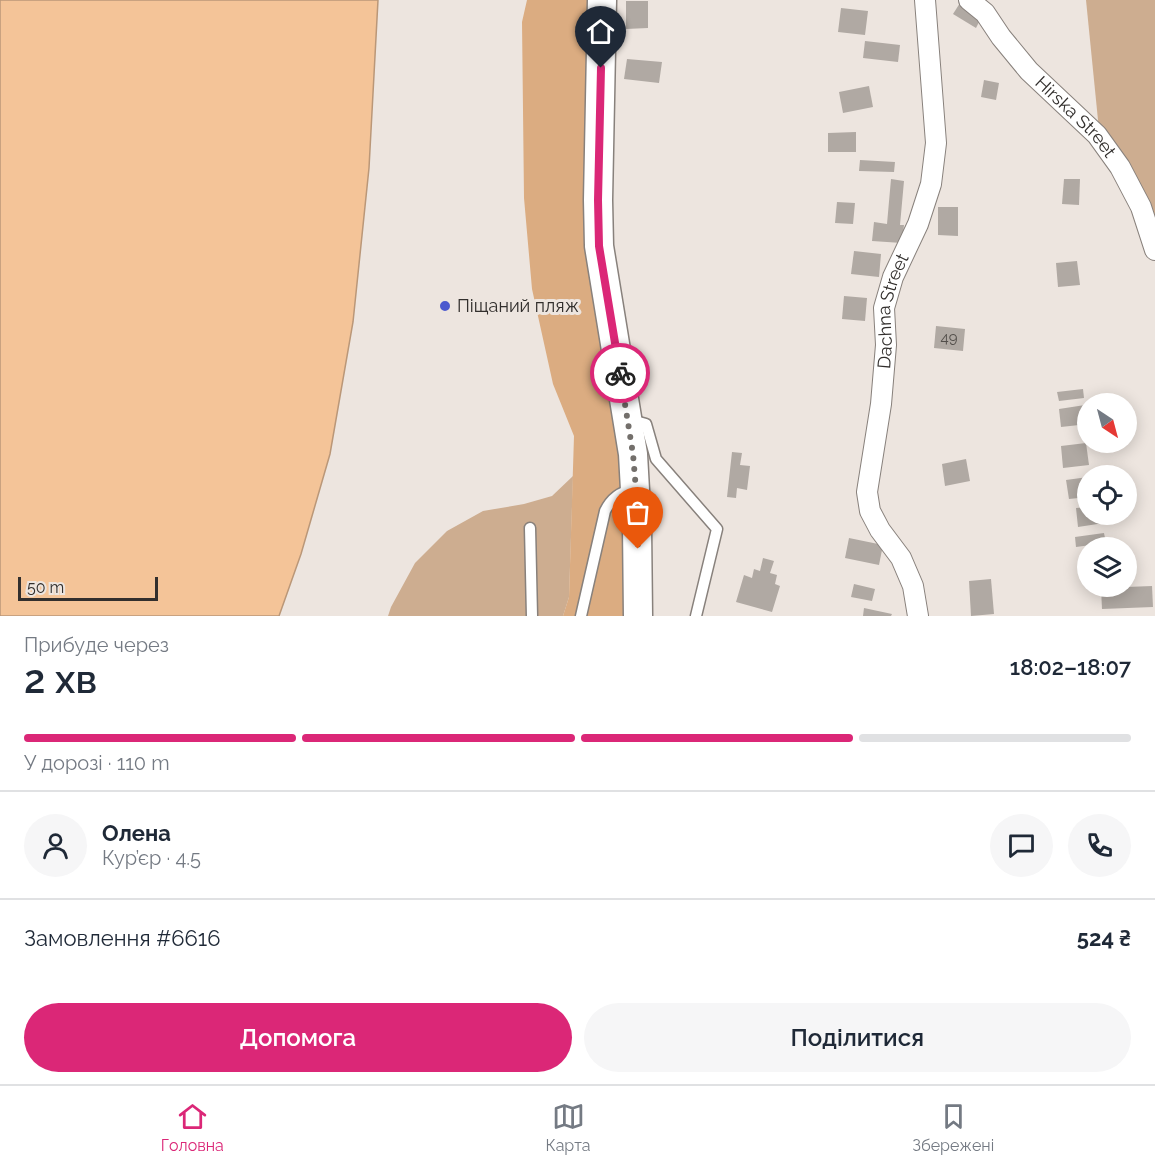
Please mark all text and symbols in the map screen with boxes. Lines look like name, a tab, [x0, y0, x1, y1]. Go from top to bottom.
pin	[575, 6, 626, 68]
icon: home	[584, 15, 617, 48]
street label: Hirska Street	[1031, 72, 1121, 161]
street label: Dachna Street	[873, 250, 913, 370]
place label: Піщаний пляж	[457, 295, 579, 316]
marker: Піщаний пляж	[438, 299, 452, 313]
house number: 49	[941, 329, 958, 347]
courier	[590, 343, 650, 403]
icon: bike	[604, 357, 637, 390]
north arrow	[1077, 393, 1137, 453]
map controls	[1077, 393, 1137, 597]
button: locate	[1077, 465, 1137, 525]
pin	[612, 487, 663, 549]
icon: bag	[621, 496, 654, 529]
button: layers	[1077, 537, 1137, 597]
scale bar	[18, 574, 158, 602]
text: 50 m	[27, 578, 64, 597]
text: Прибуде через	[24, 633, 169, 657]
text: 18:02–18:07	[1010, 654, 1131, 680]
text: 2 хв	[24, 656, 97, 702]
text: У дорозі · 110 m	[24, 751, 170, 775]
button: person	[24, 814, 87, 877]
button: chat	[990, 814, 1053, 877]
button: phone	[1068, 814, 1131, 877]
text: Олена	[102, 820, 171, 846]
text: Кур’єр · 4.5	[102, 846, 201, 870]
text: Замовлення #6616	[24, 925, 221, 951]
text: 524 ₴	[1077, 925, 1131, 951]
button: Допомога	[24, 1003, 572, 1072]
button: Поділитися	[584, 1003, 1131, 1072]
tab: Головна	[161, 1100, 224, 1155]
tab: Карта	[546, 1100, 591, 1155]
tab: Збережені	[912, 1100, 994, 1155]

